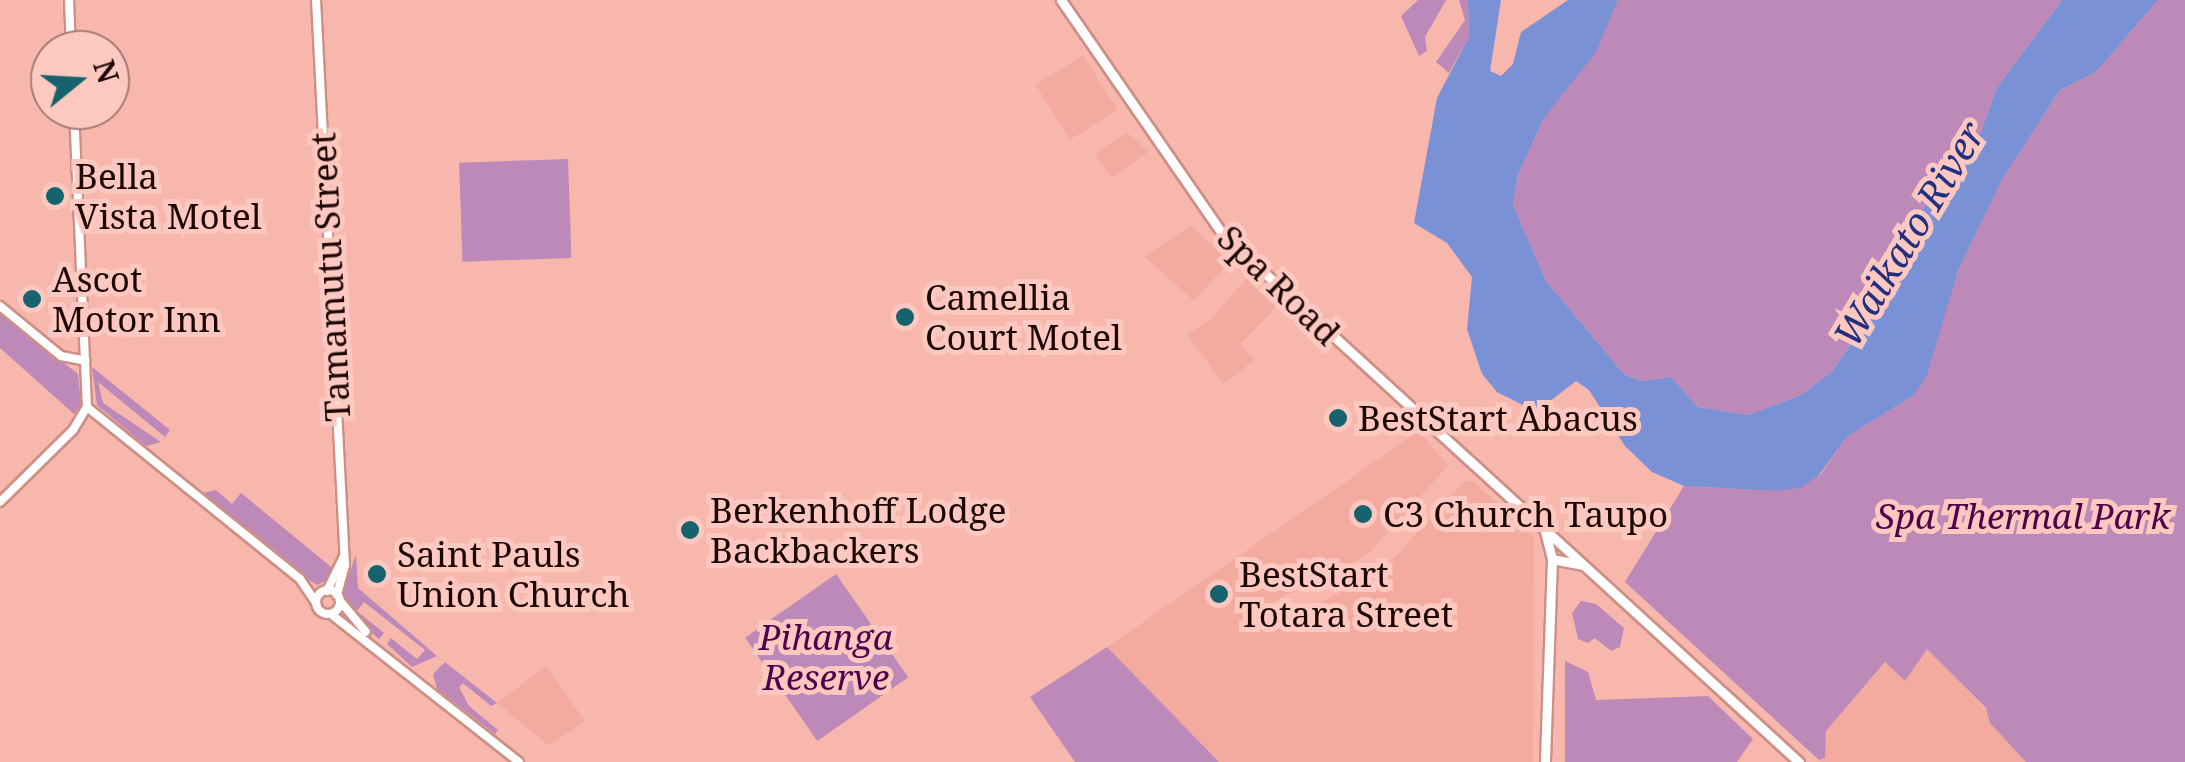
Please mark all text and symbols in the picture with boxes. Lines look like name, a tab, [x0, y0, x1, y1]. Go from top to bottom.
north arrow	[30, 30, 130, 130]
text: N	[85, 55, 128, 88]
water label: Waikato River	[1824, 113, 1994, 355]
street label: Tamamutu Street	[301, 131, 359, 423]
place label: Bella Vista Motel	[75, 155, 262, 237]
marker: Bella Vista Motel	[44, 185, 66, 207]
street label: Spa Road	[1209, 217, 1349, 353]
place label: Ascot Motor Inn	[52, 258, 221, 340]
place label: Camellia Court Motel	[925, 276, 1122, 358]
marker: Ascot Motor Inn	[21, 288, 43, 310]
marker: Camellia Court Motel	[894, 306, 916, 328]
place label: BestStart Abacus	[1358, 397, 1638, 439]
marker: BestStart Abacus	[1327, 407, 1349, 429]
place label: Berkenhoff Lodge Backbackers	[710, 489, 1007, 571]
place label: C3 Church Taupo	[1383, 493, 1668, 535]
park label: Spa Thermal Park	[1876, 495, 2170, 537]
marker: C3 Church Taupo	[1352, 503, 1374, 525]
marker: Berkenhoff Lodge Backbackers	[679, 519, 701, 541]
place label: Saint Pauls Union Church	[397, 533, 630, 615]
place label: BestStart Totara Street	[1239, 553, 1453, 635]
marker: Saint Pauls Union Church	[366, 563, 388, 585]
marker: BestStart Totara Street	[1208, 583, 1230, 605]
park label: Pihanga Reserve	[759, 616, 893, 698]

